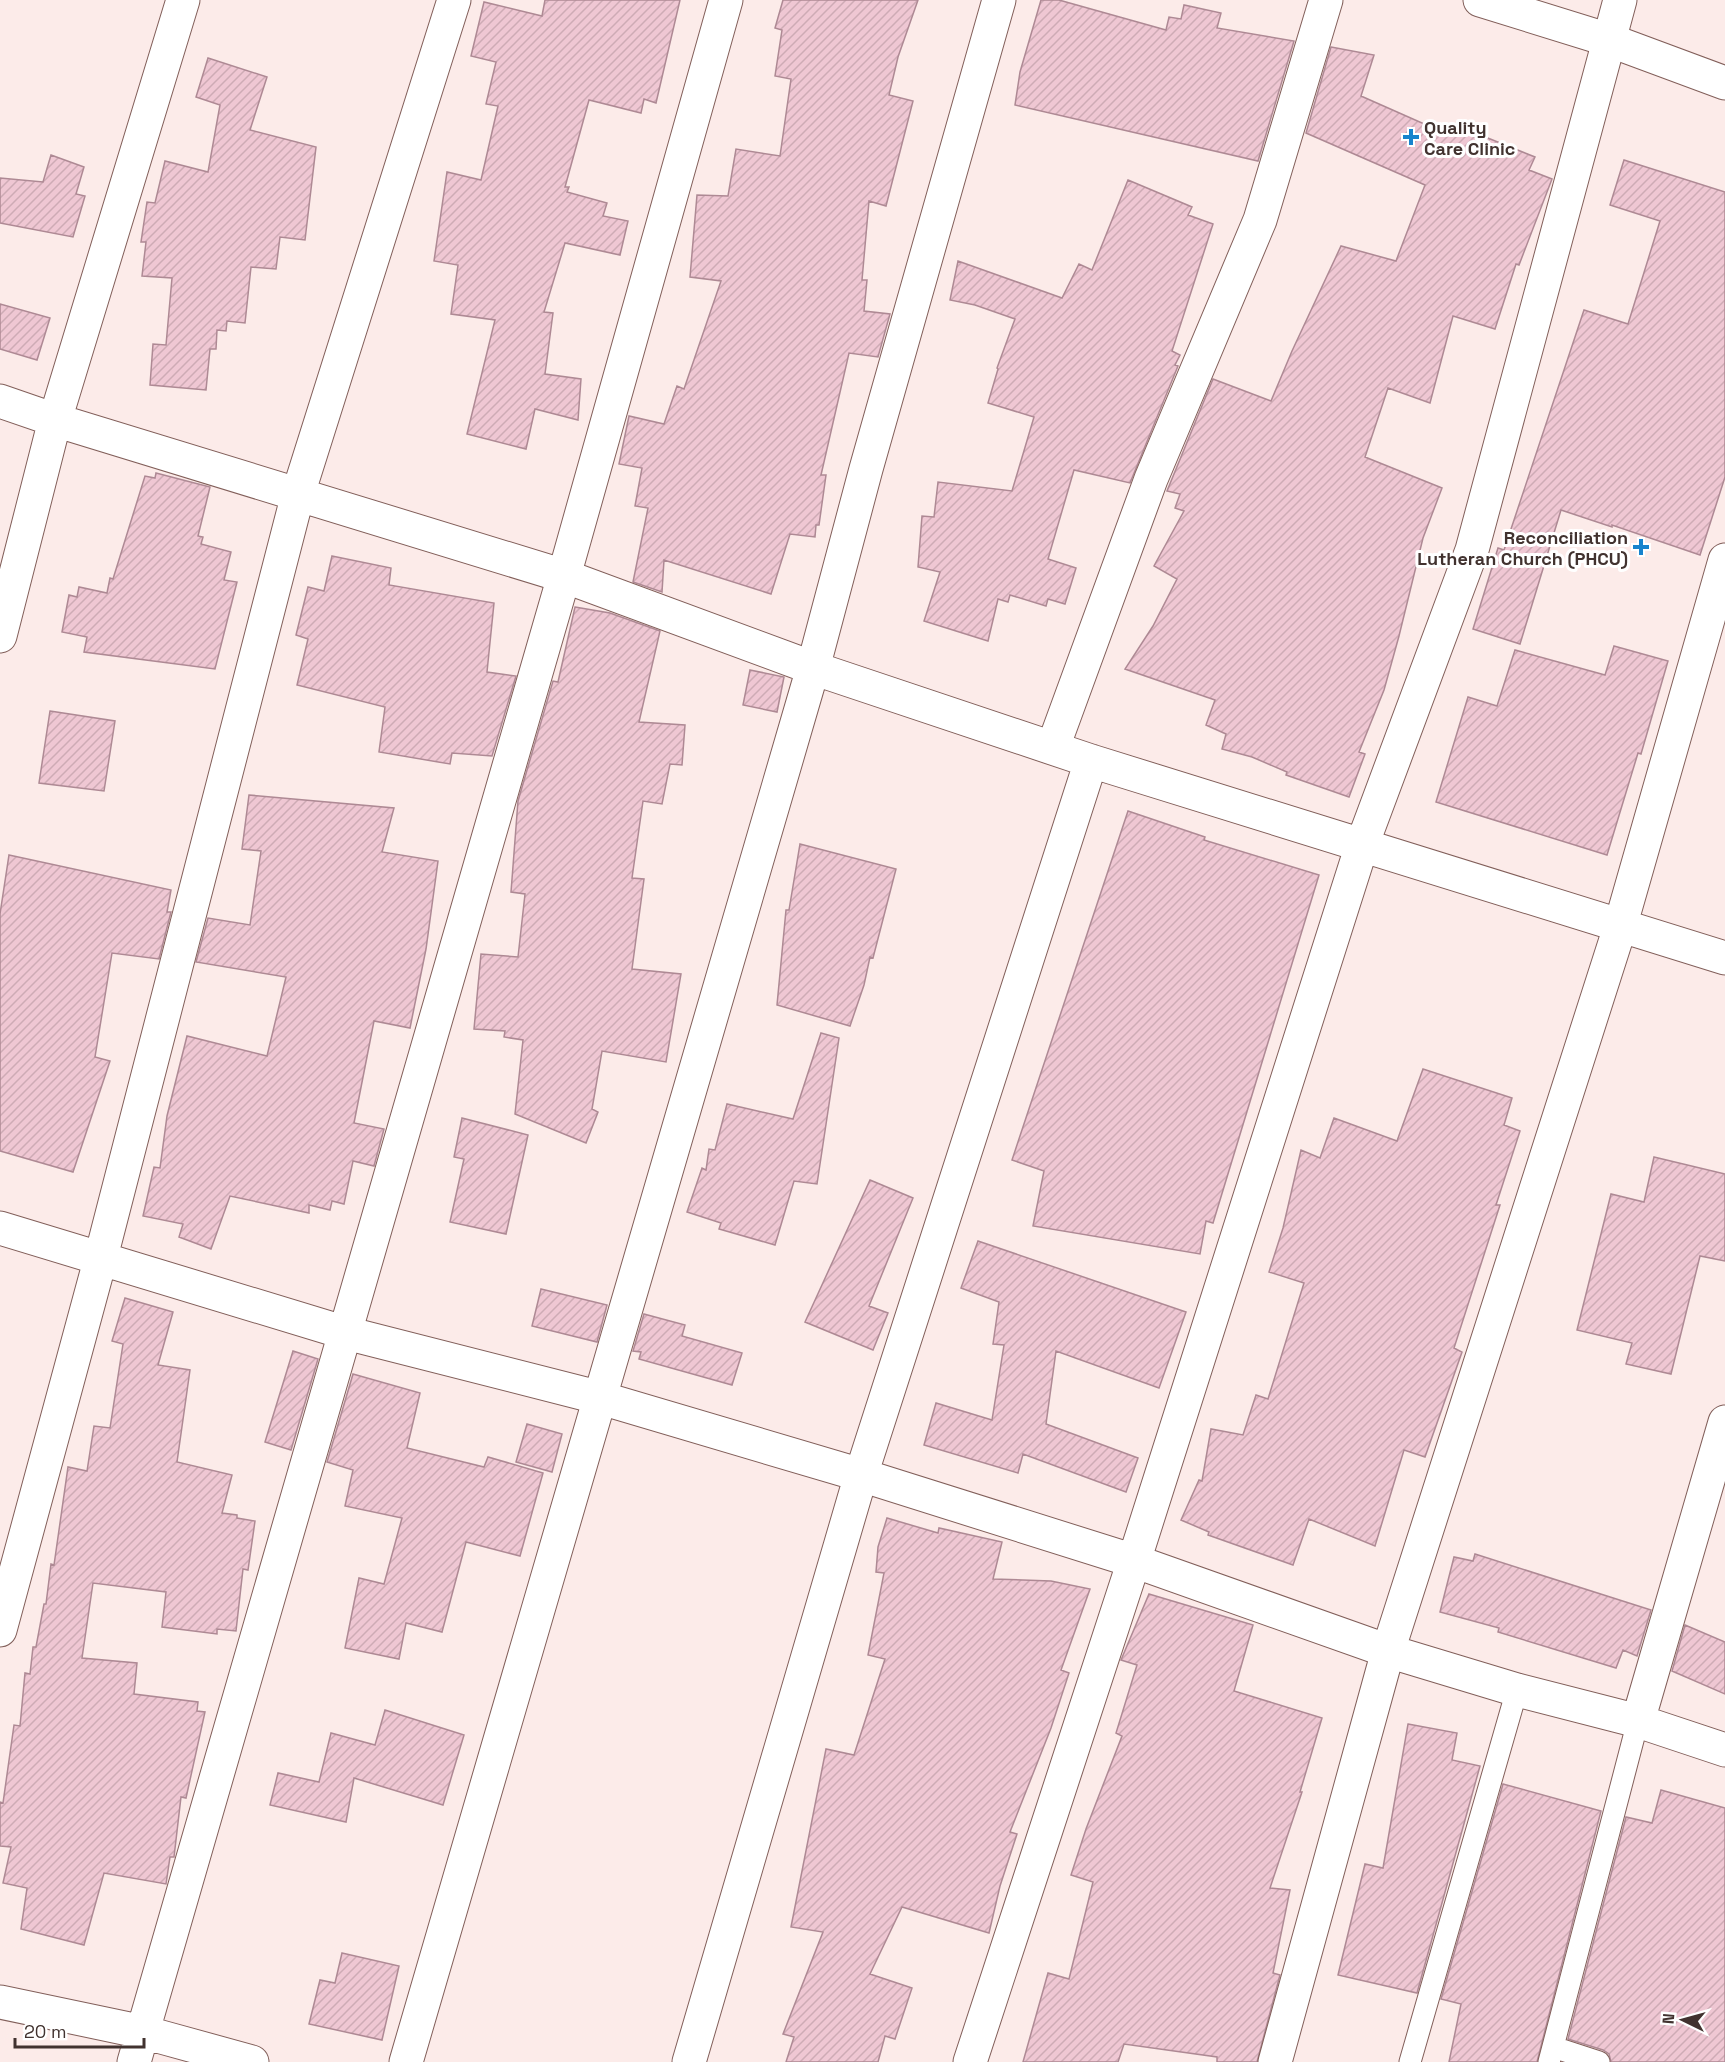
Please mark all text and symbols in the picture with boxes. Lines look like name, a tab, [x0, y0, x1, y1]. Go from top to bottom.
place label: Quality Care Clinic	[1424, 116, 1515, 160]
marker: Quality Care Clinic	[1402, 128, 1420, 146]
place label: Reconciliation Lutheran Church (PHCU)	[1417, 526, 1628, 570]
marker: Reconciliation Lutheran Church (PHCU)	[1632, 538, 1650, 556]
north arrow	[1653, 1990, 1713, 2050]
scale bar	[15, 2011, 144, 2049]
text: N	[1658, 2012, 1679, 2025]
text: 20 m	[24, 2020, 67, 2043]

